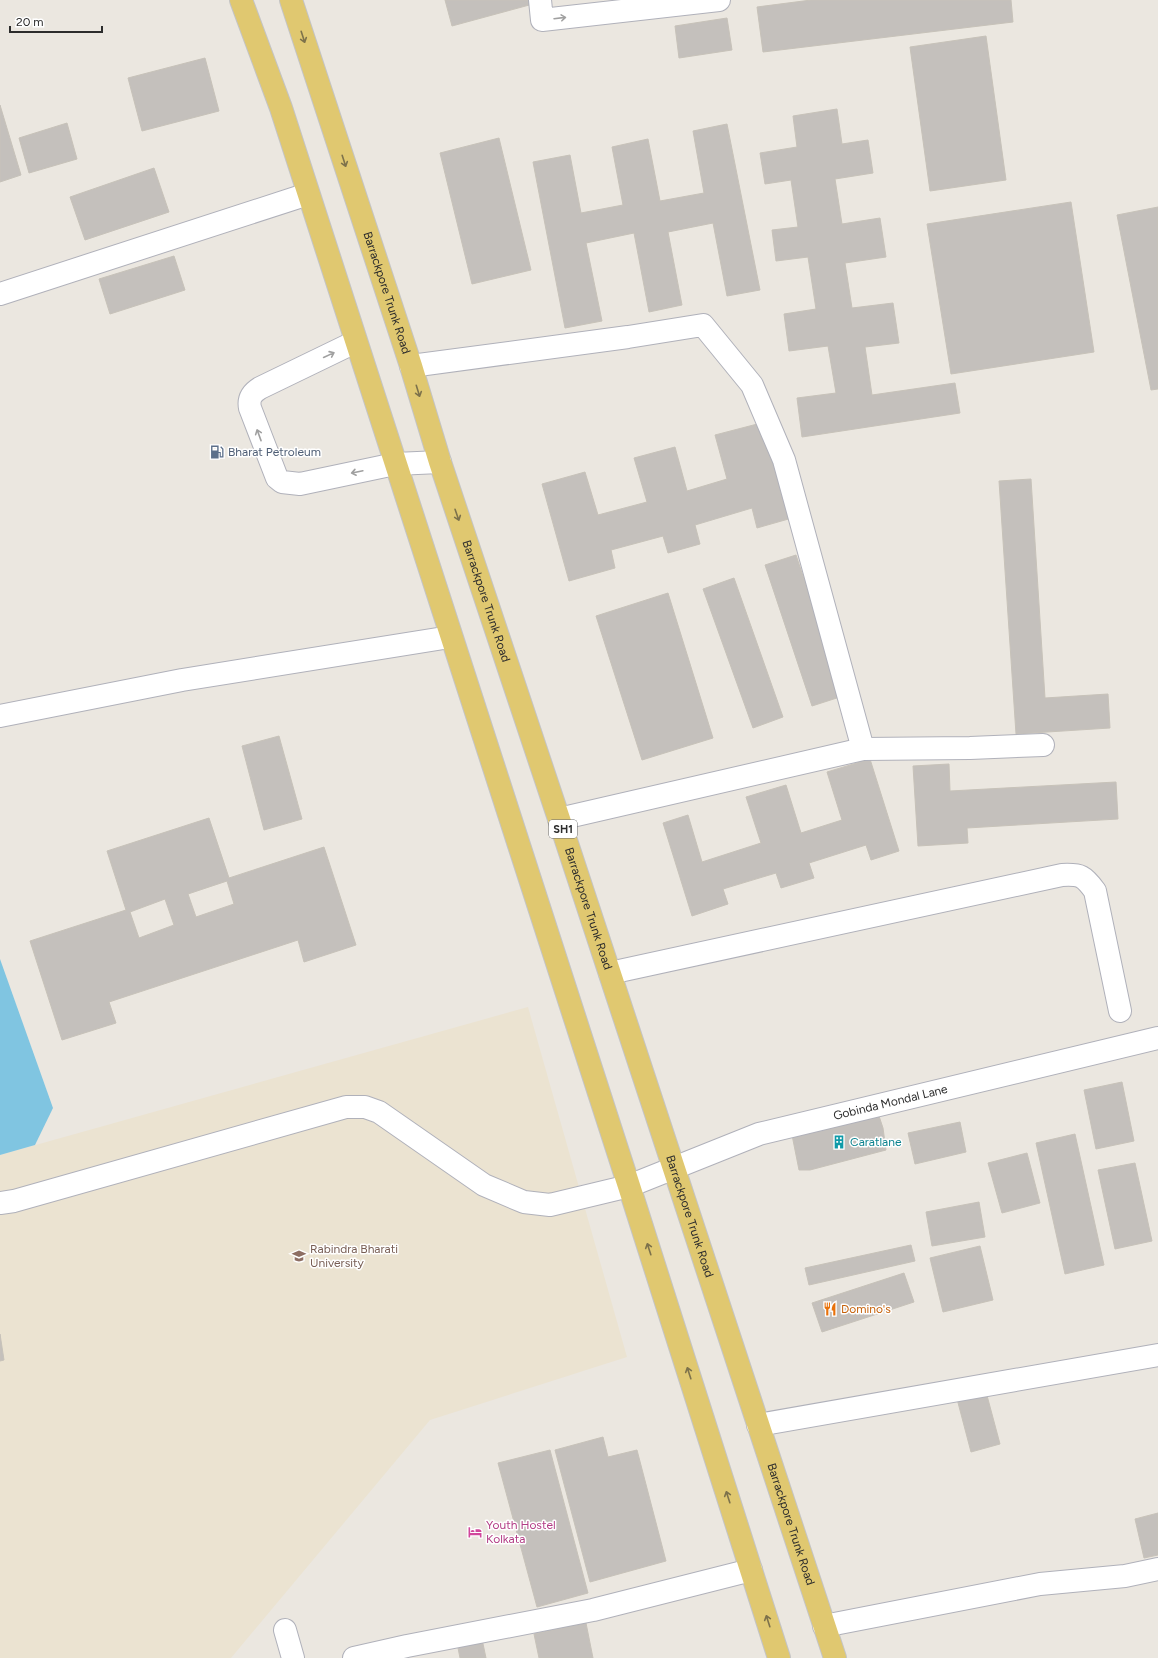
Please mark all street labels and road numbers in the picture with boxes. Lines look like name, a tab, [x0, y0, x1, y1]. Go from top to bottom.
street label: Barrackpore Trunk Road	[360, 230, 414, 356]
street label: Barrackpore Trunk Road	[460, 538, 513, 664]
road number: SH1	[549, 820, 577, 838]
street label: Barrackpore Trunk Road	[562, 846, 615, 971]
street label: Gobinda Mondal Lane	[832, 1082, 949, 1123]
street label: Barrackpore Trunk Road	[663, 1153, 716, 1279]
street label: Barrackpore Trunk Road	[764, 1461, 818, 1587]

